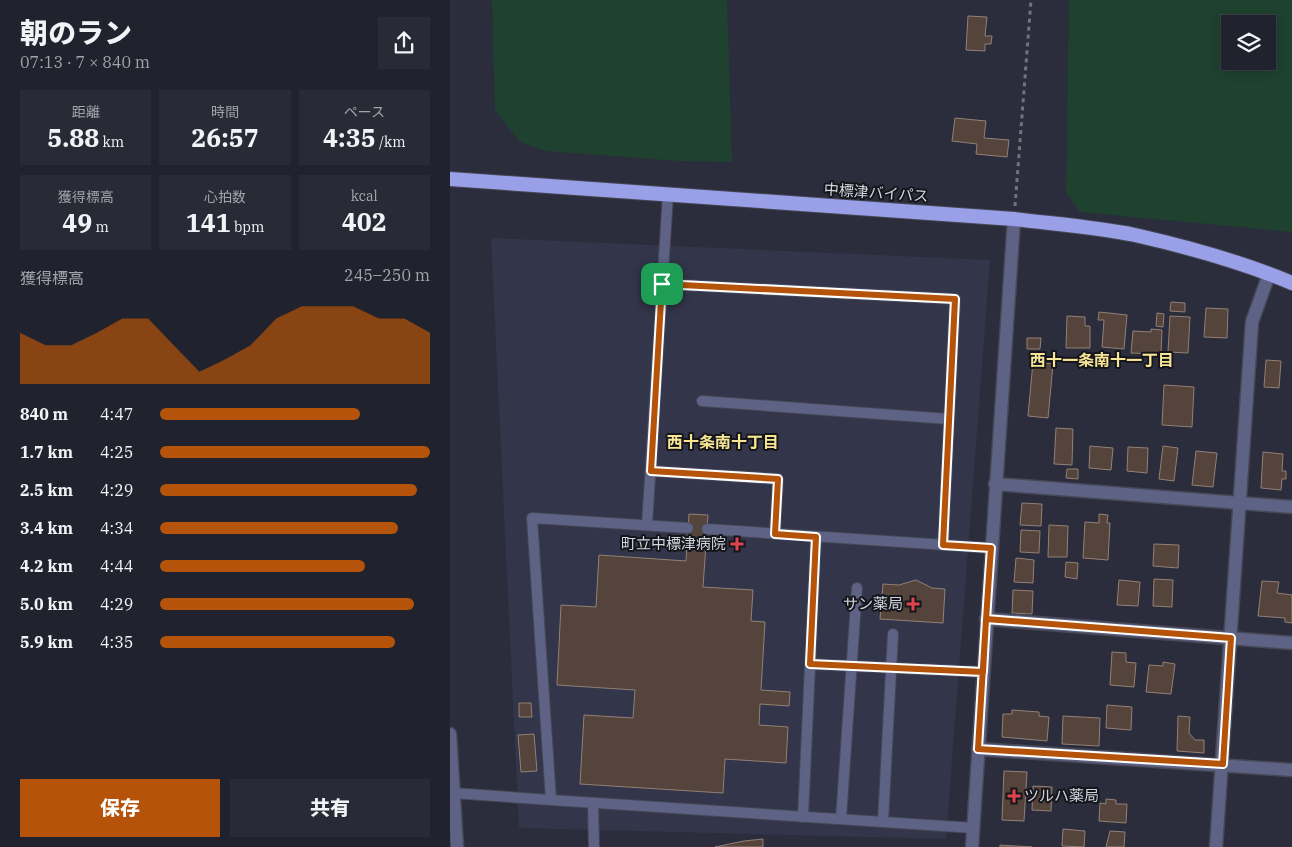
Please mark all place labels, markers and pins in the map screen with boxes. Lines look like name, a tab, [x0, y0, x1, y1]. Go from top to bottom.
pin	[641, 263, 683, 305]
place label: 町立中標津病院	[621, 534, 726, 553]
marker: 町立中標津病院	[730, 537, 744, 551]
place label: サン薬局	[843, 594, 903, 613]
marker: サン薬局	[907, 598, 919, 610]
place label: ツルハ薬局	[1024, 786, 1099, 805]
marker: ツルハ薬局	[1008, 790, 1020, 802]

